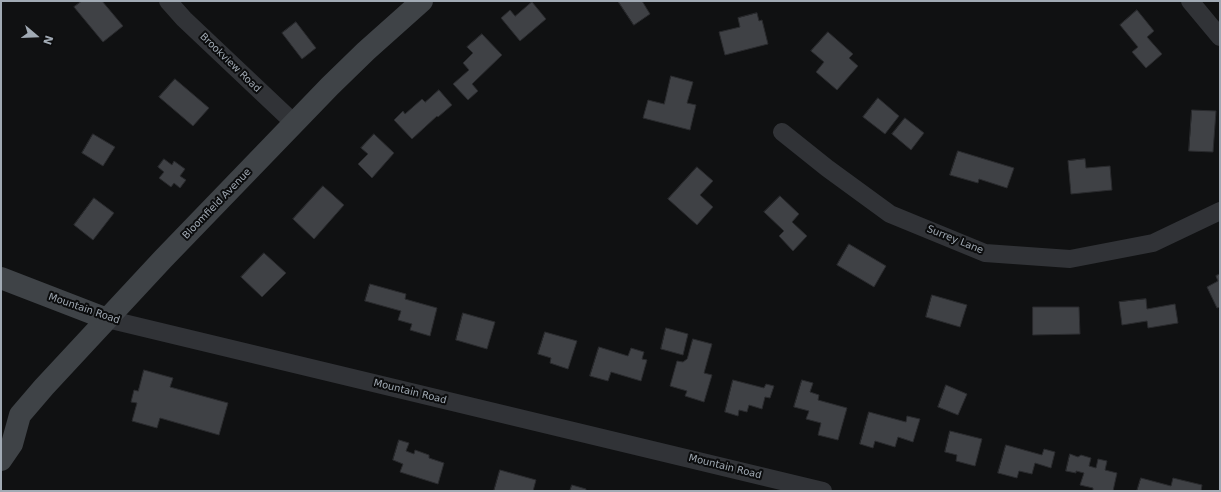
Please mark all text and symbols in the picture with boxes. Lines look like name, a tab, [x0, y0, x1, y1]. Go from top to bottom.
north arrow	[16, 16, 56, 56]
street label: Brookview Road	[197, 31, 263, 95]
text: N	[40, 34, 55, 47]
street label: Bloomfield Avenue	[180, 166, 254, 242]
street label: Surrey Lane	[925, 223, 985, 257]
street label: Mountain Road	[47, 291, 121, 327]
street label: Mountain Road	[372, 377, 448, 407]
street label: Mountain Road	[687, 452, 763, 482]

